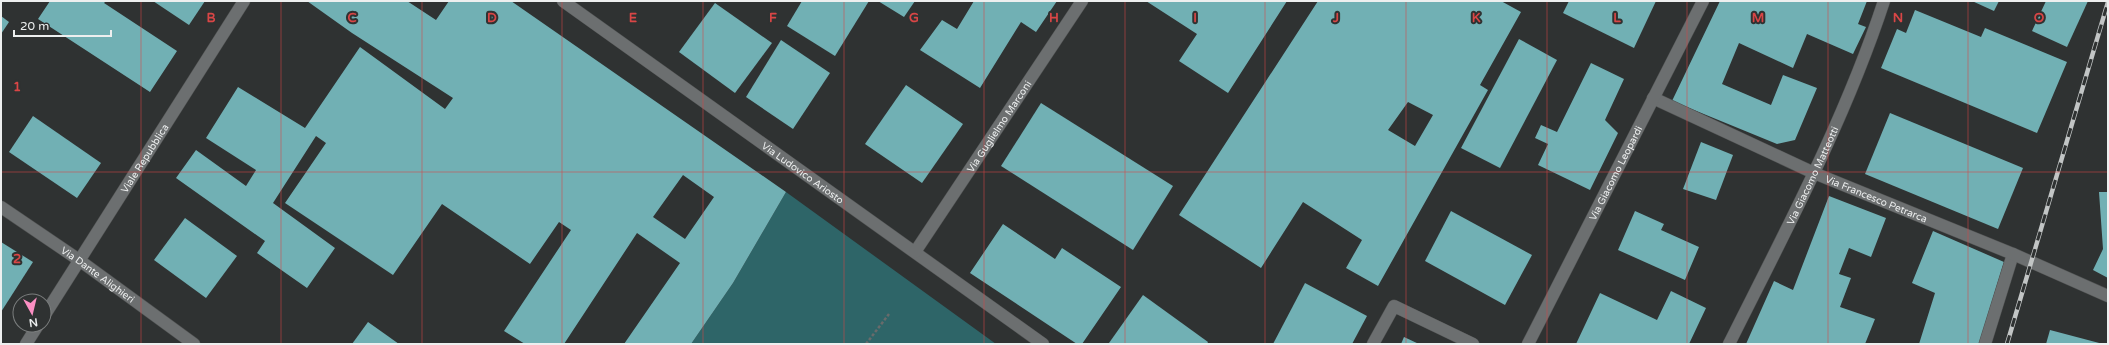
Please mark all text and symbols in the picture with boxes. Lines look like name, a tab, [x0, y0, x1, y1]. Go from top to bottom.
text: B	[206, 10, 216, 26]
text: C	[347, 10, 357, 26]
text: D	[487, 10, 497, 26]
text: E	[629, 10, 637, 26]
text: F	[769, 10, 777, 26]
text: G	[909, 10, 919, 26]
text: H	[1049, 10, 1059, 26]
text: I	[1193, 10, 1197, 26]
text: J	[1332, 10, 1339, 26]
text: K	[1472, 10, 1481, 26]
text: L	[1613, 10, 1621, 26]
text: M	[1752, 10, 1764, 26]
text: N	[1893, 10, 1903, 26]
text: O	[2034, 10, 2045, 26]
scale bar	[14, 12, 111, 38]
text: 20 m	[20, 19, 49, 33]
text: 1	[13, 79, 21, 95]
street label: Via Guglielmo Marconi	[965, 79, 1034, 175]
street label: Viale Repubblica	[119, 122, 171, 195]
street label: Via Giacomo Leopardi	[1587, 124, 1645, 223]
street label: Via Giacomo Matteotti	[1785, 125, 1841, 227]
street label: Via Ludovico Ariosto	[759, 140, 846, 207]
street label: Via Francesco Petrarca	[1823, 173, 1929, 225]
street label: Via Dante Alighieri	[58, 244, 137, 306]
text: 2	[13, 251, 21, 267]
north arrow	[12, 293, 52, 333]
text: N	[28, 315, 39, 329]

